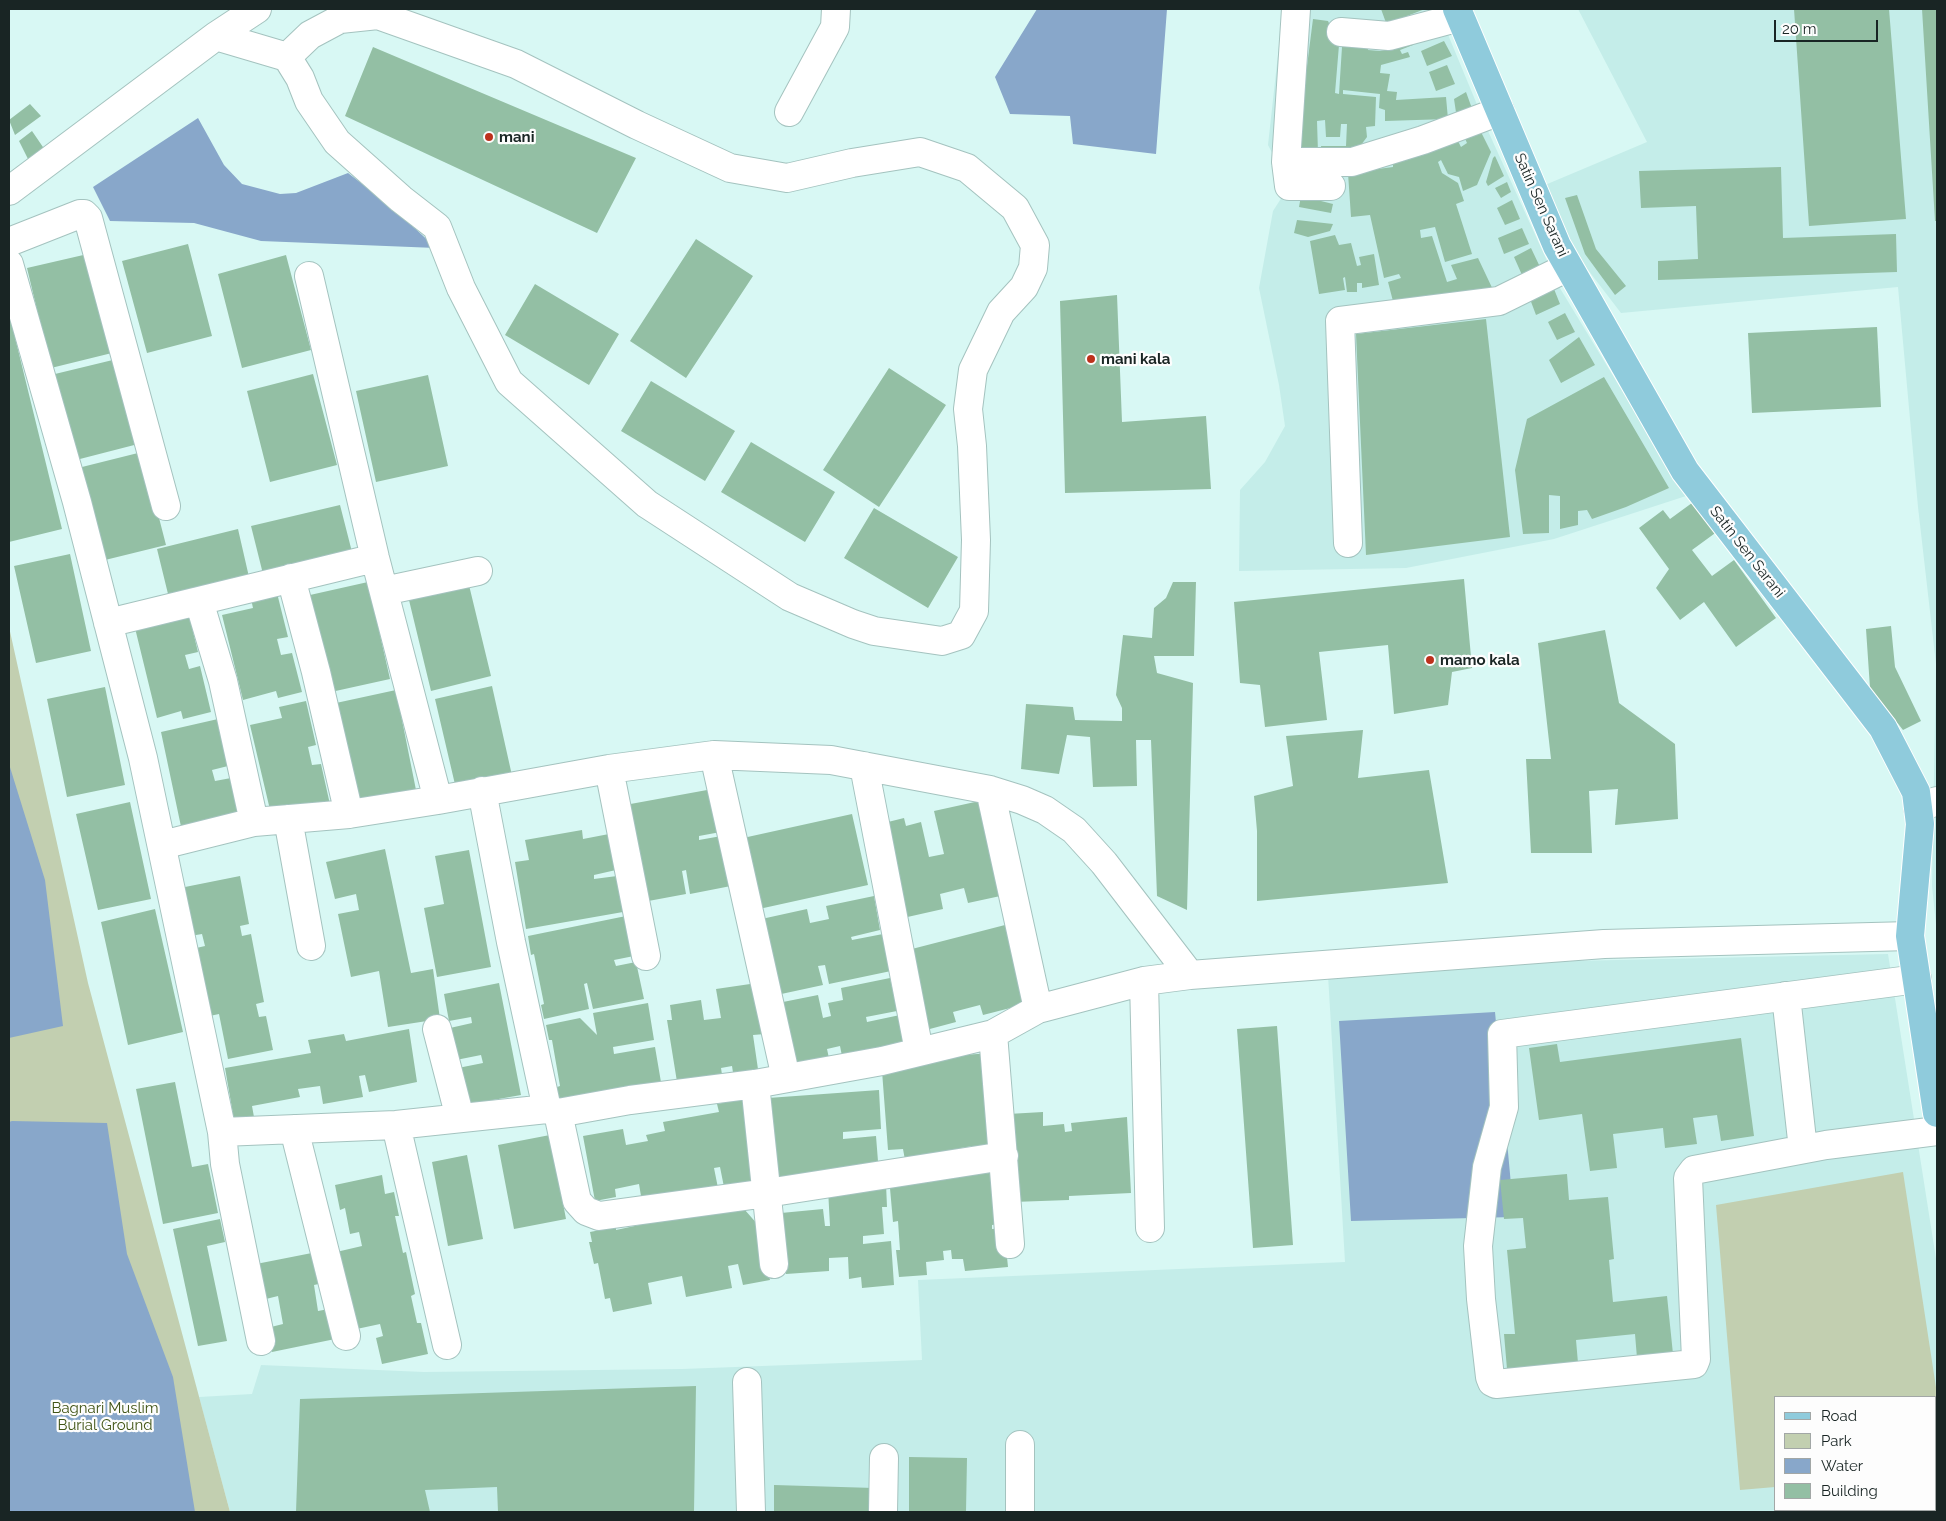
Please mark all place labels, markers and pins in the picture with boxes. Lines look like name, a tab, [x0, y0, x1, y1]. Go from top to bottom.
place label: mani	[499, 128, 534, 146]
marker: mani	[483, 131, 495, 143]
place label: mani kala	[1101, 350, 1170, 368]
marker: mani kala	[1085, 353, 1097, 365]
place label: mamo kala	[1440, 651, 1520, 669]
marker: mamo kala	[1424, 654, 1436, 666]

